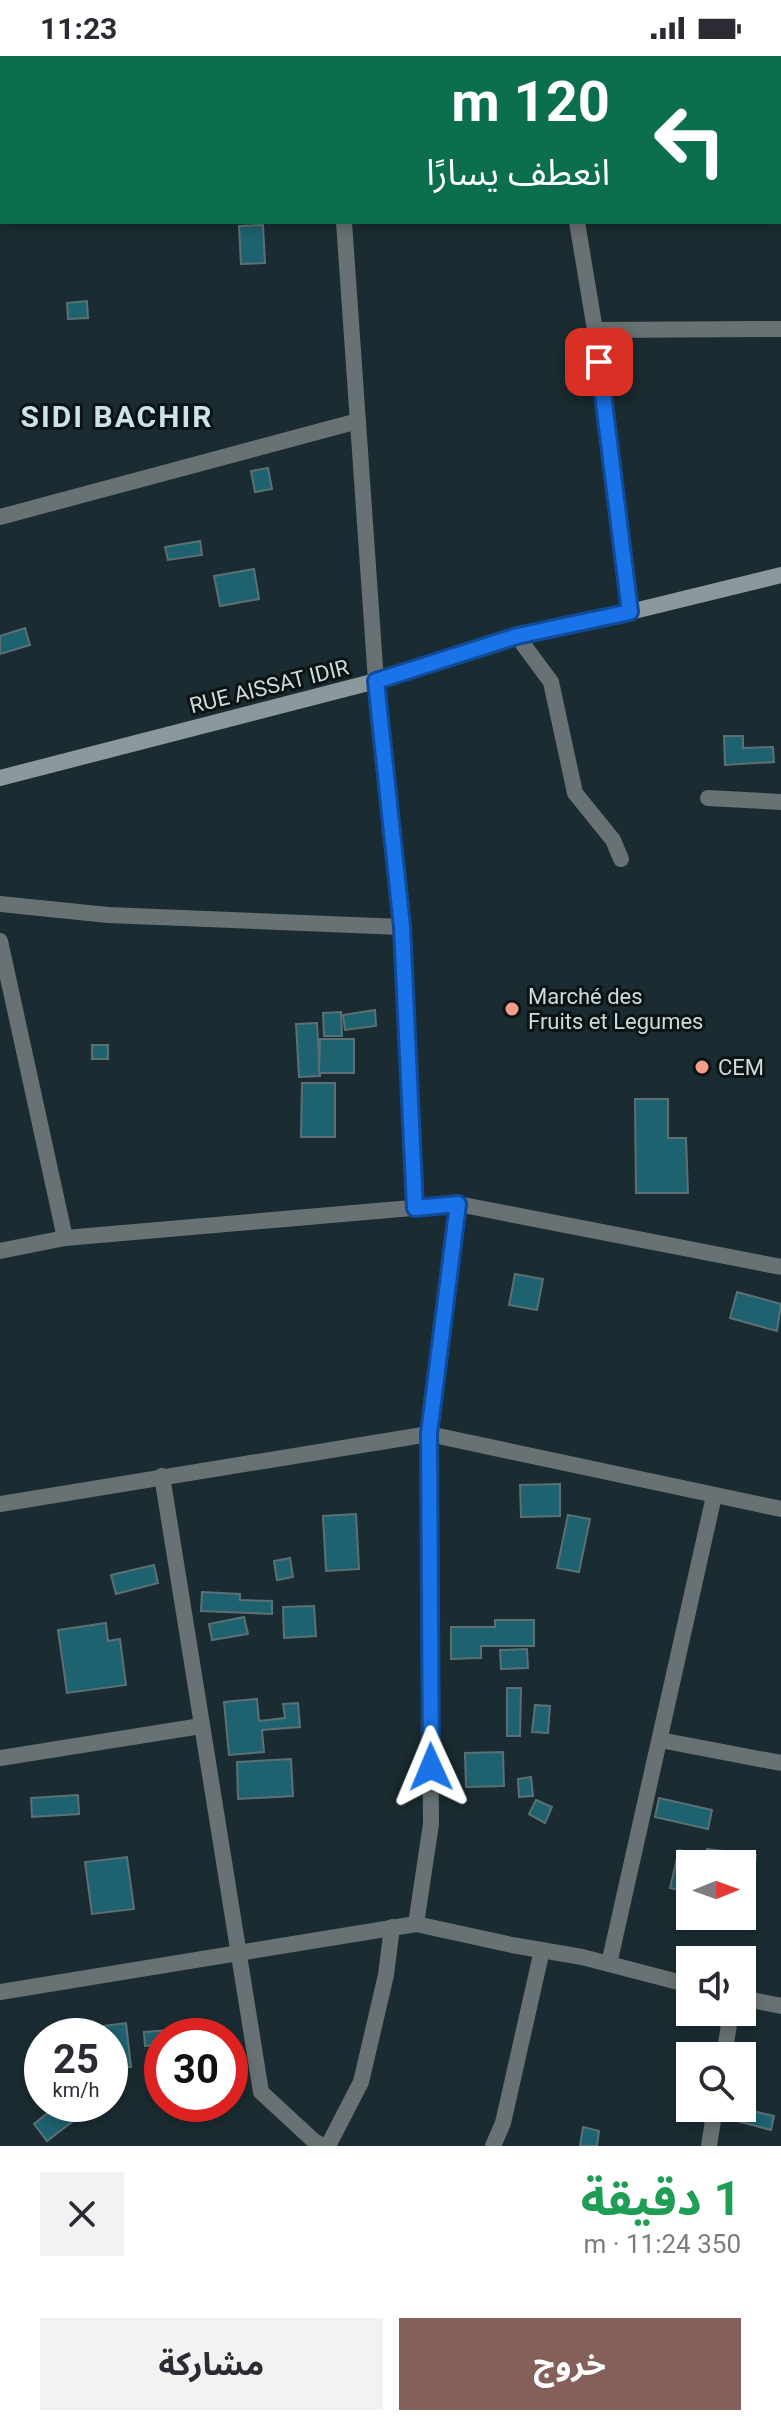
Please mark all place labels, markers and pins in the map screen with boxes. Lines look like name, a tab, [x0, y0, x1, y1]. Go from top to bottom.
pin	[565, 328, 633, 396]
place label: Marché des Fruits et Legumes	[528, 984, 703, 1034]
marker: Marché des Fruits et Legumes	[503, 1000, 521, 1018]
place label: CEM	[718, 1055, 764, 1080]
marker: CEM	[693, 1058, 711, 1076]

